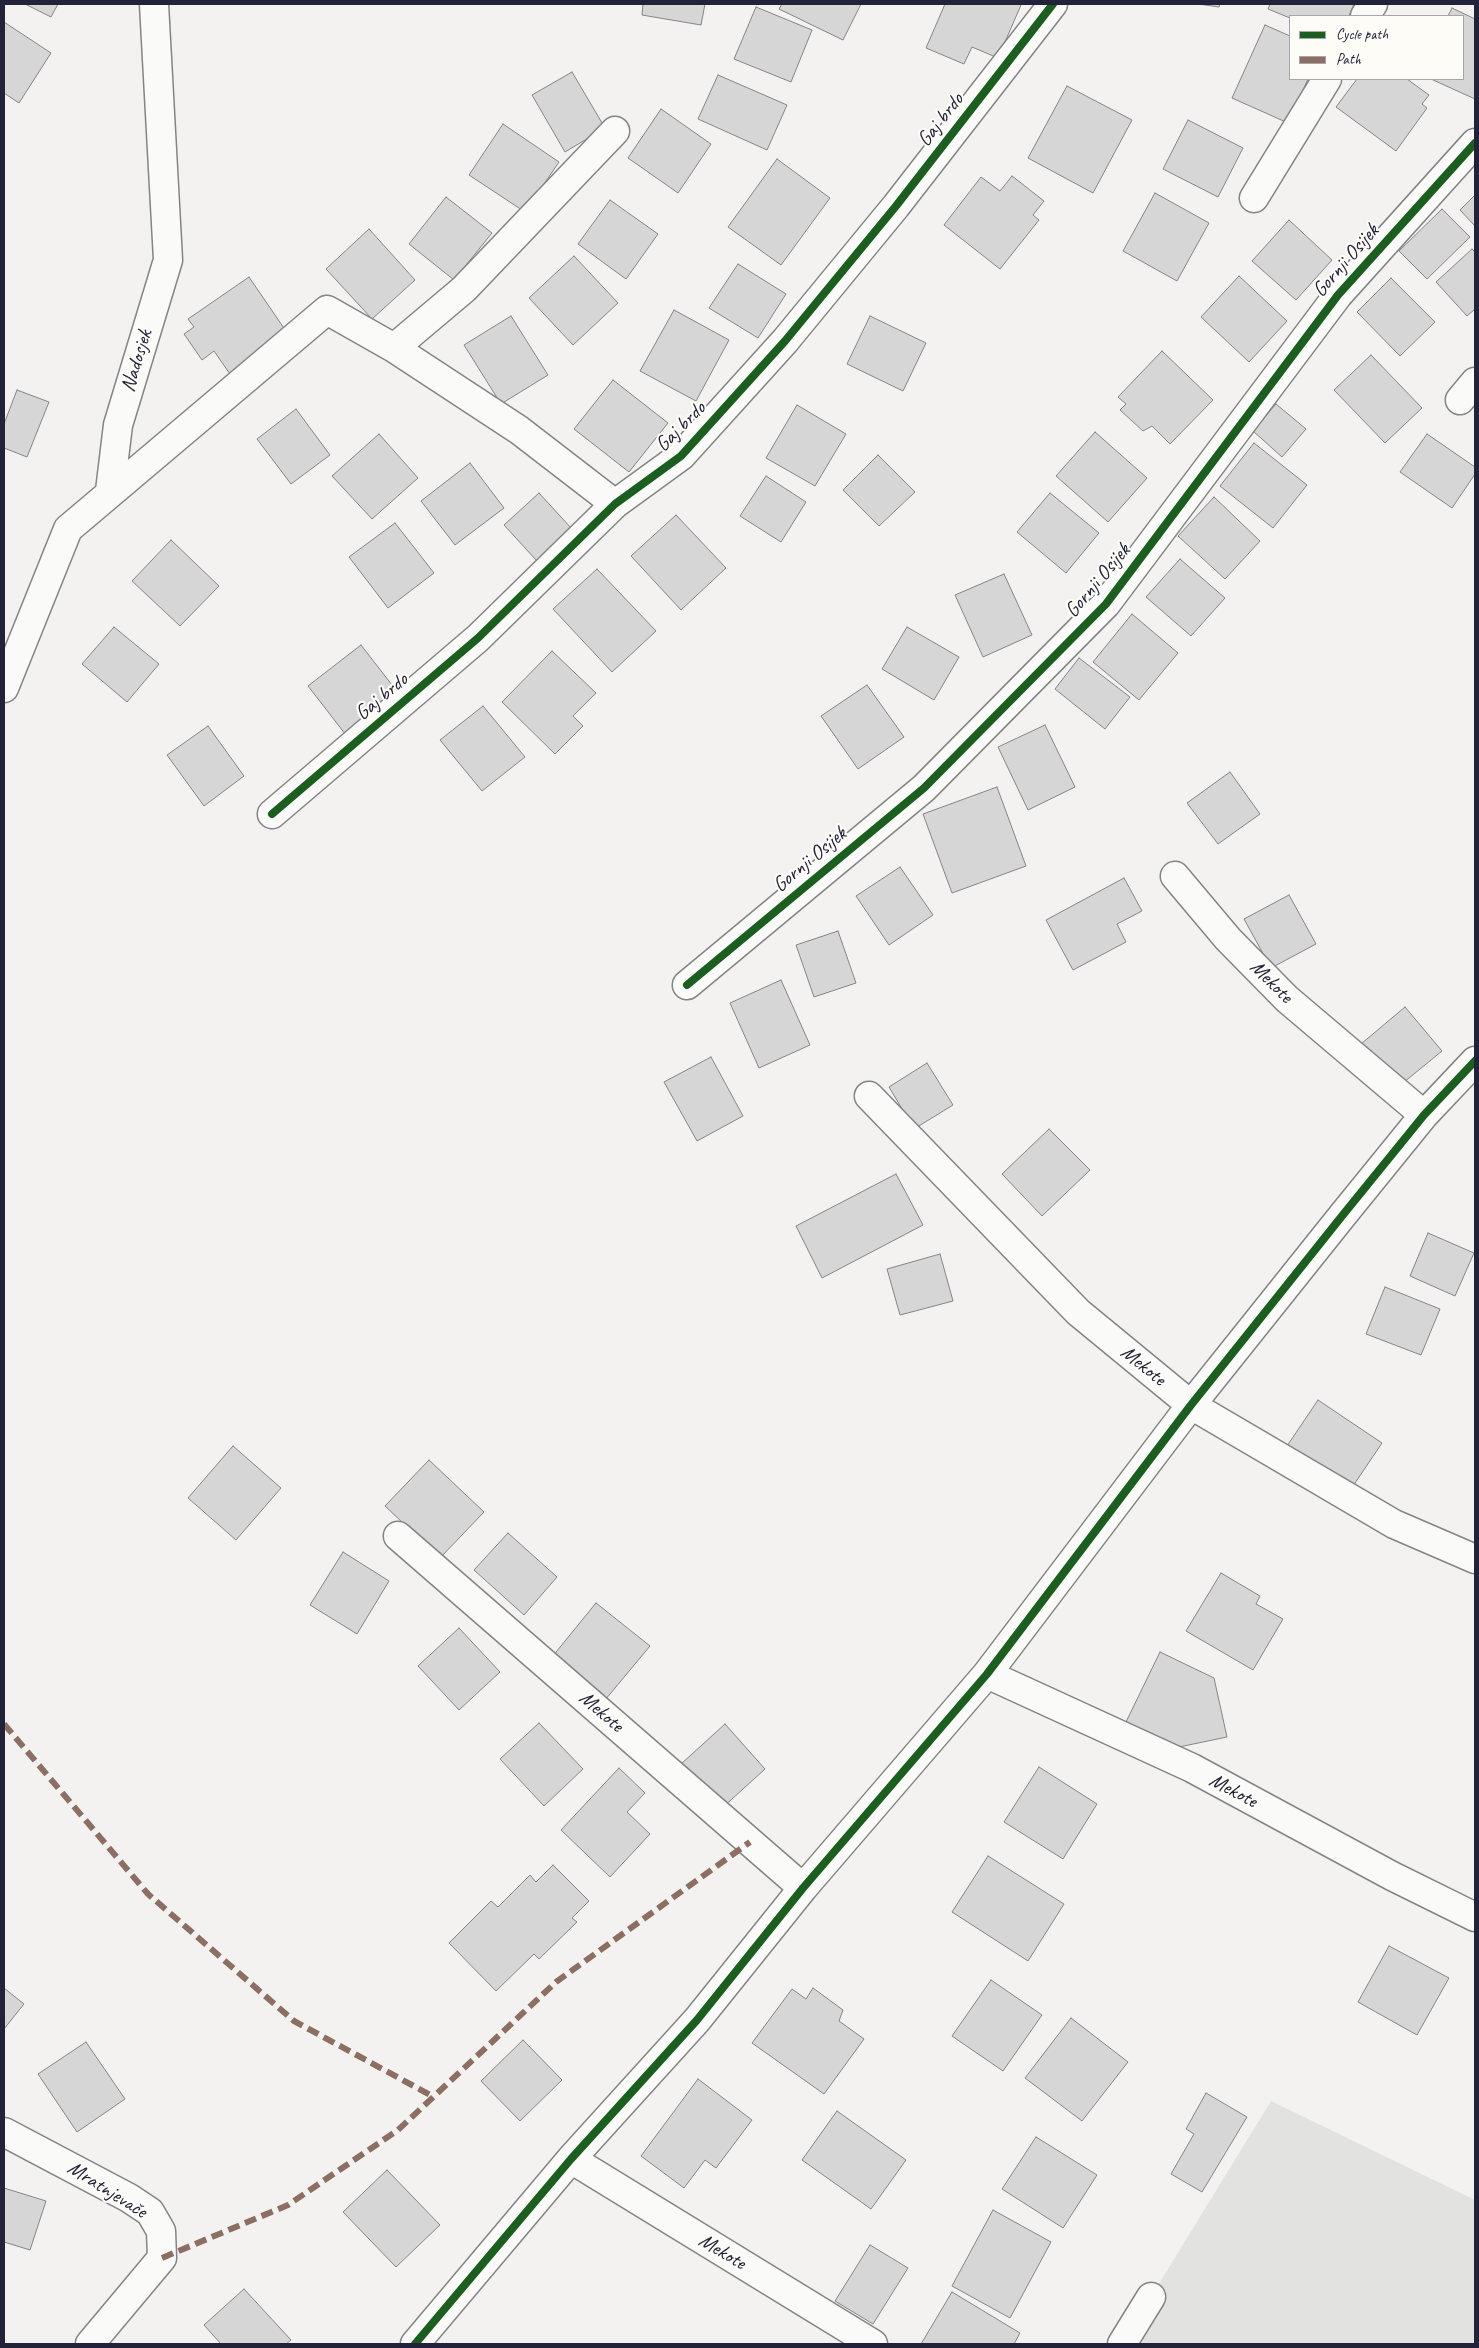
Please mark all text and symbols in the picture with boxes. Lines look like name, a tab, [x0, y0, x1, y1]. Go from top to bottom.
legend	[1289, 15, 1464, 80]
text: Cycle path	[1336, 25, 1388, 44]
text: Path	[1336, 50, 1361, 69]
street label: Gaj brdo	[912, 88, 970, 152]
street label: Gornji Osijek	[1307, 219, 1385, 303]
street label: Nadosjek	[116, 327, 158, 395]
street label: Gaj brdo	[650, 396, 712, 458]
street label: Gornji Osijek	[1060, 539, 1136, 623]
street label: Gaj brdo	[350, 668, 414, 726]
street label: Gornji Osijek	[768, 822, 852, 898]
street label: Mekote	[1244, 955, 1298, 1009]
street label: Mekote	[1115, 1340, 1171, 1392]
street label: Mekote	[574, 1686, 628, 1738]
street label: Mekote	[1205, 1768, 1261, 1814]
street label: Mratnjevače	[63, 2156, 151, 2224]
street label: Mekote	[694, 2228, 750, 2276]

